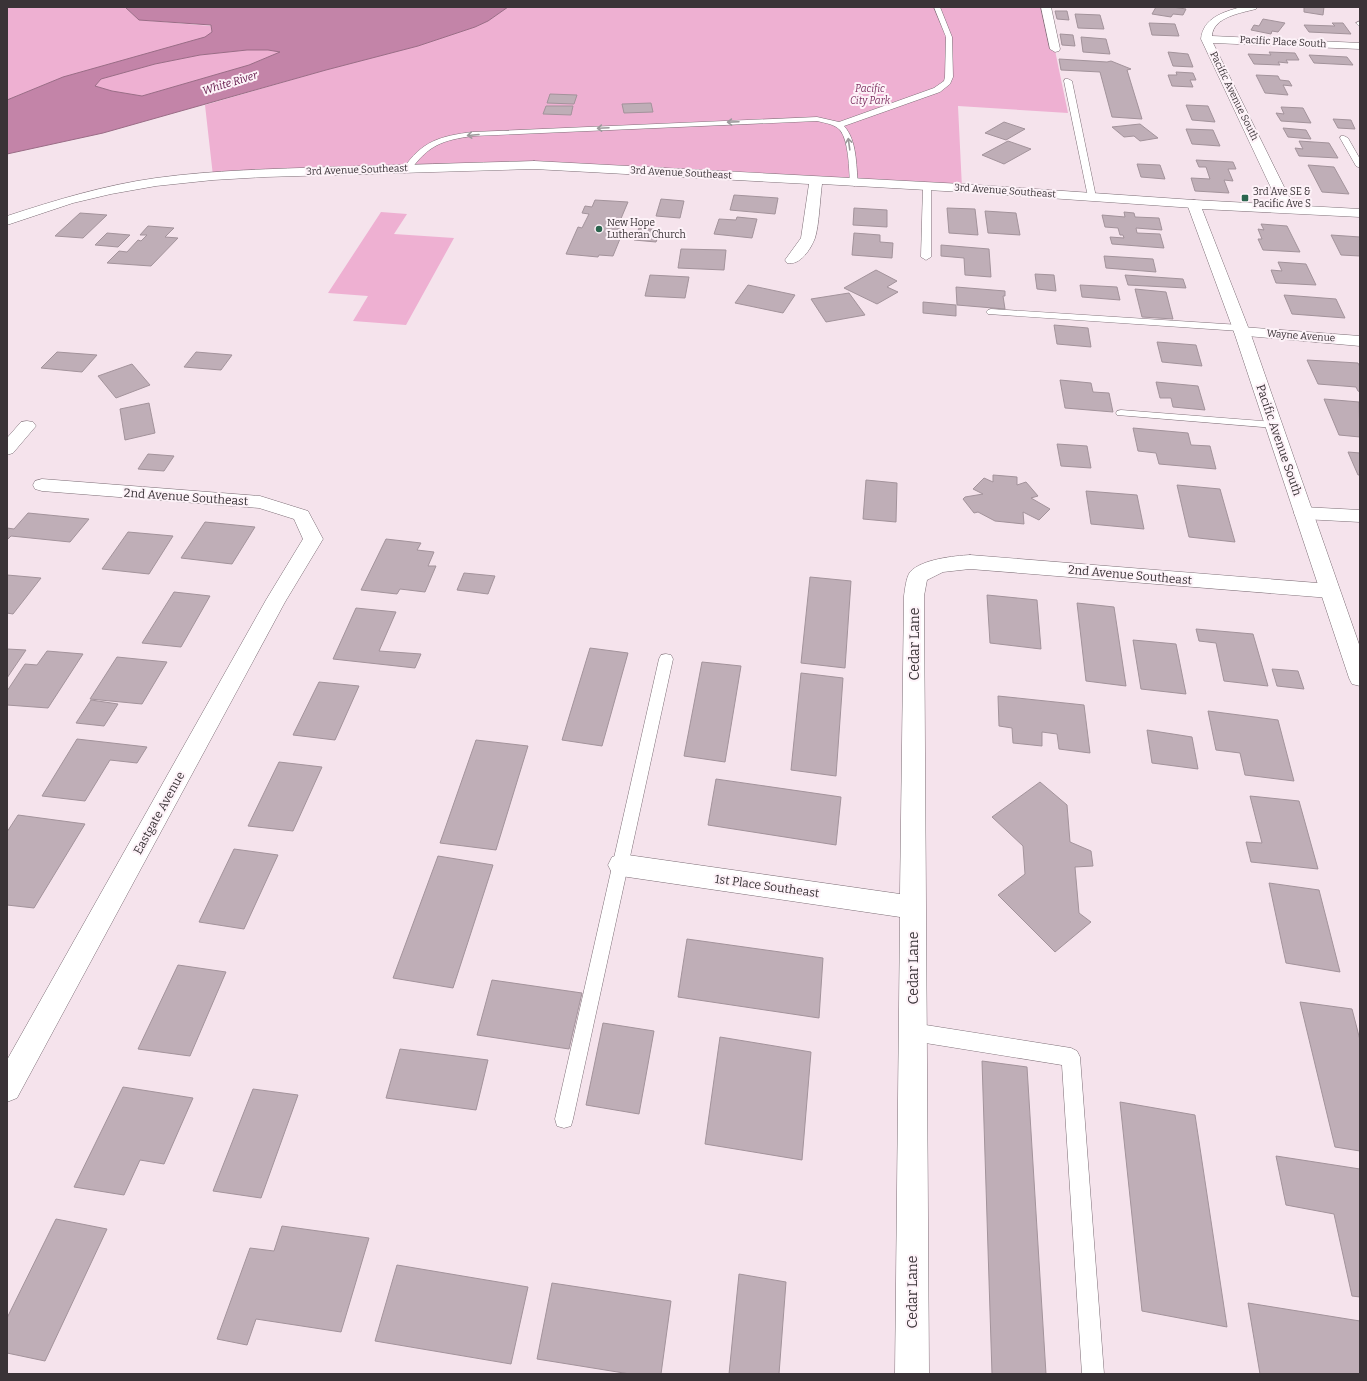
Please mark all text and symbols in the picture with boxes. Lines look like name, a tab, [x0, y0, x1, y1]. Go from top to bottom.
street label: Pacific Place South	[1239, 34, 1327, 50]
street label: Pacific Avenue South	[1207, 50, 1261, 143]
water label: White River	[201, 68, 260, 98]
park label: Pacific City Park	[850, 83, 891, 107]
one-way arrow	[727, 118, 740, 126]
one-way arrow	[597, 124, 610, 132]
one-way arrow	[467, 131, 480, 138]
one-way arrow	[845, 138, 853, 151]
street label: 3rd Avenue Southeast	[306, 162, 408, 178]
street label: 3rd Avenue Southeast	[630, 164, 732, 182]
street label: 3rd Avenue Southeast	[954, 181, 1057, 201]
place label: 3rd Ave SE & Pacific Ave S	[1253, 186, 1311, 210]
marker: 3rd Ave SE & Pacific Ave S	[1240, 193, 1250, 203]
place label: New Hope Lutheran Church	[607, 217, 686, 241]
marker: New Hope Lutheran Church	[594, 224, 604, 234]
street label: Wayne Avenue	[1266, 328, 1336, 344]
street label: Pacific Avenue South	[1253, 382, 1305, 498]
street label: 2nd Avenue Southeast	[123, 486, 249, 508]
street label: 2nd Avenue Southeast	[1067, 563, 1193, 587]
street label: Cedar Lane	[906, 608, 923, 680]
street label: Eastgate Avenue	[131, 769, 187, 857]
street label: 1st Place Southeast	[714, 872, 821, 900]
street label: Cedar Lane	[905, 932, 922, 1004]
street label: Cedar Lane	[904, 1256, 921, 1328]

